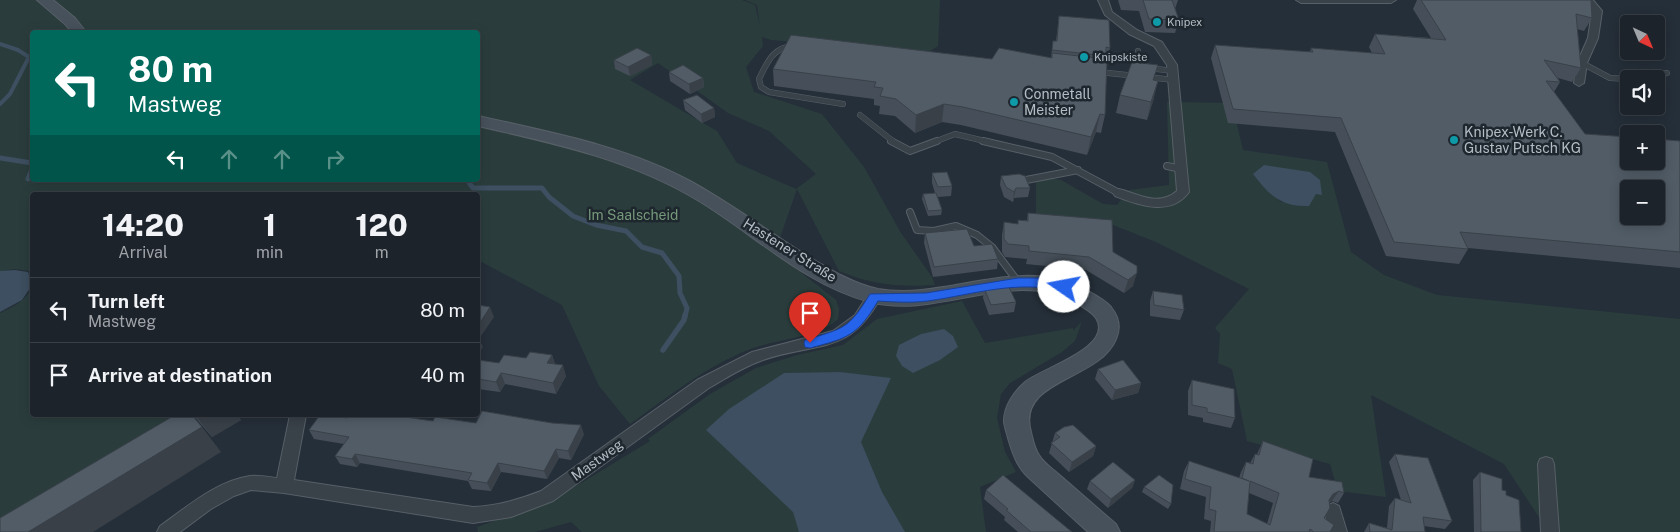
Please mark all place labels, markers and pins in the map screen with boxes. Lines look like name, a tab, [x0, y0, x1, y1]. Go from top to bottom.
marker: Knipex	[1151, 16, 1163, 28]
place label: Knipex	[1167, 16, 1202, 28]
marker: Knipskiste	[1078, 51, 1090, 63]
place label: Knipskiste	[1094, 51, 1147, 63]
place label: Conmetall Meister	[1024, 86, 1091, 118]
marker: Conmetall Meister	[1008, 96, 1020, 108]
place label: Knipex-Werk C. Gustav Putsch KG	[1464, 124, 1581, 156]
marker: Knipex-Werk C. Gustav Putsch KG	[1448, 134, 1460, 146]
pin	[789, 292, 831, 343]

